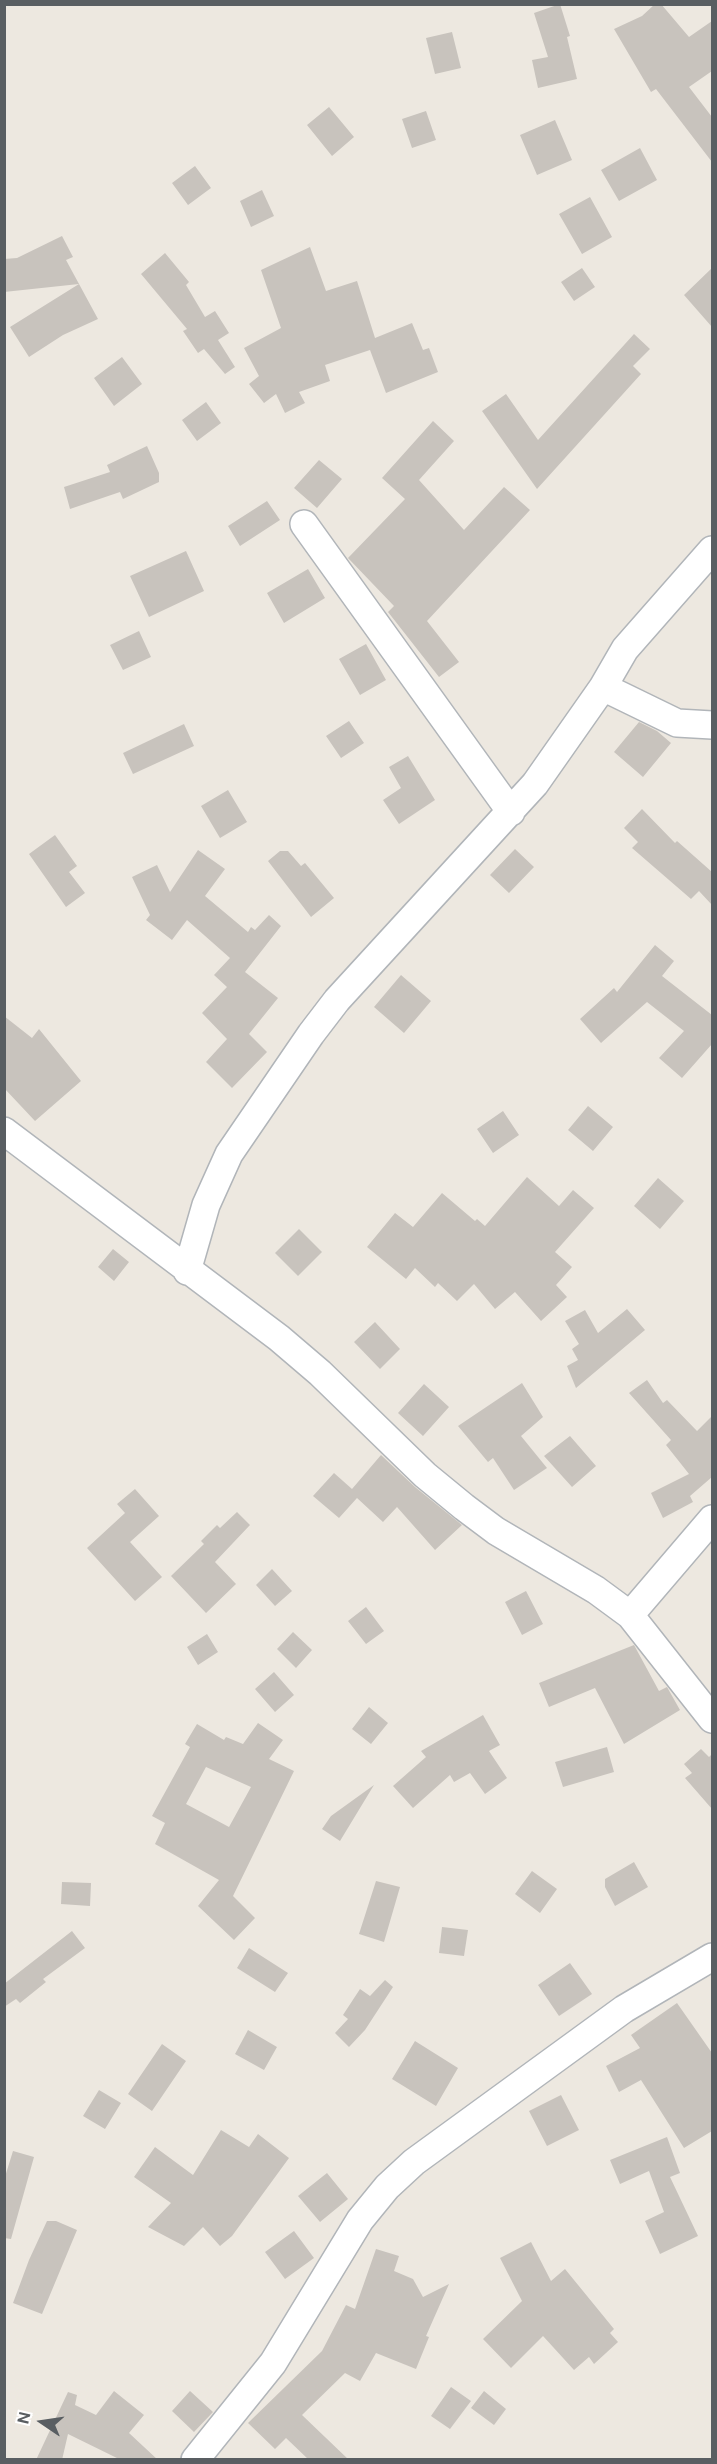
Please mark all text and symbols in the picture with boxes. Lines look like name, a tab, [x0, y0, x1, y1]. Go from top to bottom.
north arrow	[12, 2392, 72, 2452]
text: N	[12, 2410, 36, 2426]

